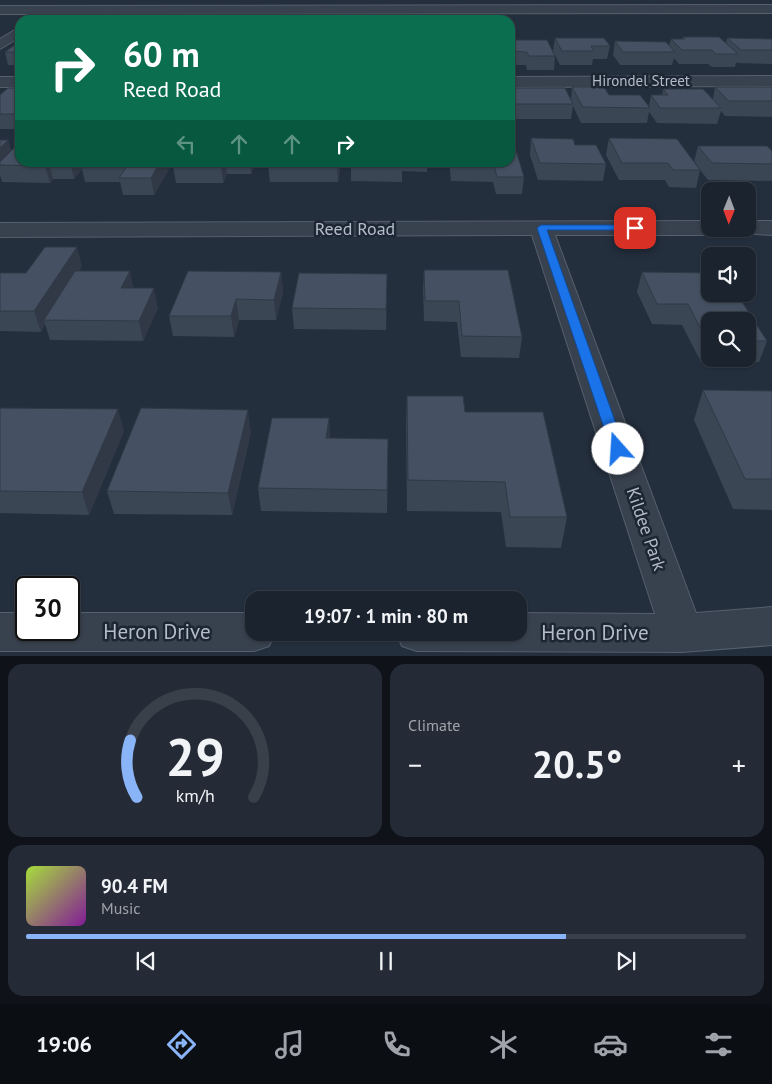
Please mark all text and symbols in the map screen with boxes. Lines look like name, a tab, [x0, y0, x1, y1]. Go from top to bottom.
text: 60 m	[123, 31, 200, 77]
icon: right	[40, 35, 105, 100]
street label: Hirondel Street	[592, 71, 690, 90]
text: Reed Road	[123, 75, 221, 103]
icon: left	[172, 130, 200, 158]
icon: ahead	[225, 130, 253, 158]
icon: ahead	[278, 130, 306, 158]
icon: right	[331, 130, 359, 158]
north arrow	[701, 182, 756, 238]
map controls	[701, 182, 756, 367]
pin	[614, 207, 656, 249]
icon: arrive	[621, 214, 649, 242]
street label: Reed Road	[315, 217, 395, 240]
button: sound	[701, 247, 756, 302]
button: search	[701, 312, 756, 367]
position arrow	[591, 422, 643, 474]
street label: Kildee Park	[621, 484, 672, 574]
speed limit sign: 30	[15, 576, 80, 641]
text: 19:07 · 1 min · 80 m	[304, 604, 468, 628]
street label: Heron Drive	[103, 618, 211, 645]
street label: Heron Drive	[541, 619, 649, 646]
text: Climate	[408, 715, 460, 735]
text: 29	[166, 723, 224, 790]
text: 20.5°	[532, 739, 622, 788]
text: −	[408, 746, 422, 783]
text: +	[732, 746, 746, 783]
text: km/h	[175, 784, 215, 807]
text: 90.4 FM	[101, 874, 168, 898]
text: Music	[101, 898, 141, 918]
icon: previous	[132, 947, 160, 975]
icon: pause	[372, 947, 400, 975]
icon: next	[612, 947, 640, 975]
icon: directions	[164, 1027, 199, 1062]
icon: music	[272, 1027, 307, 1062]
icon: phone	[379, 1027, 414, 1062]
icon: climate	[486, 1027, 521, 1062]
icon: car	[593, 1027, 628, 1062]
icon: filters	[701, 1027, 736, 1062]
text: 19:06	[36, 1030, 92, 1058]

